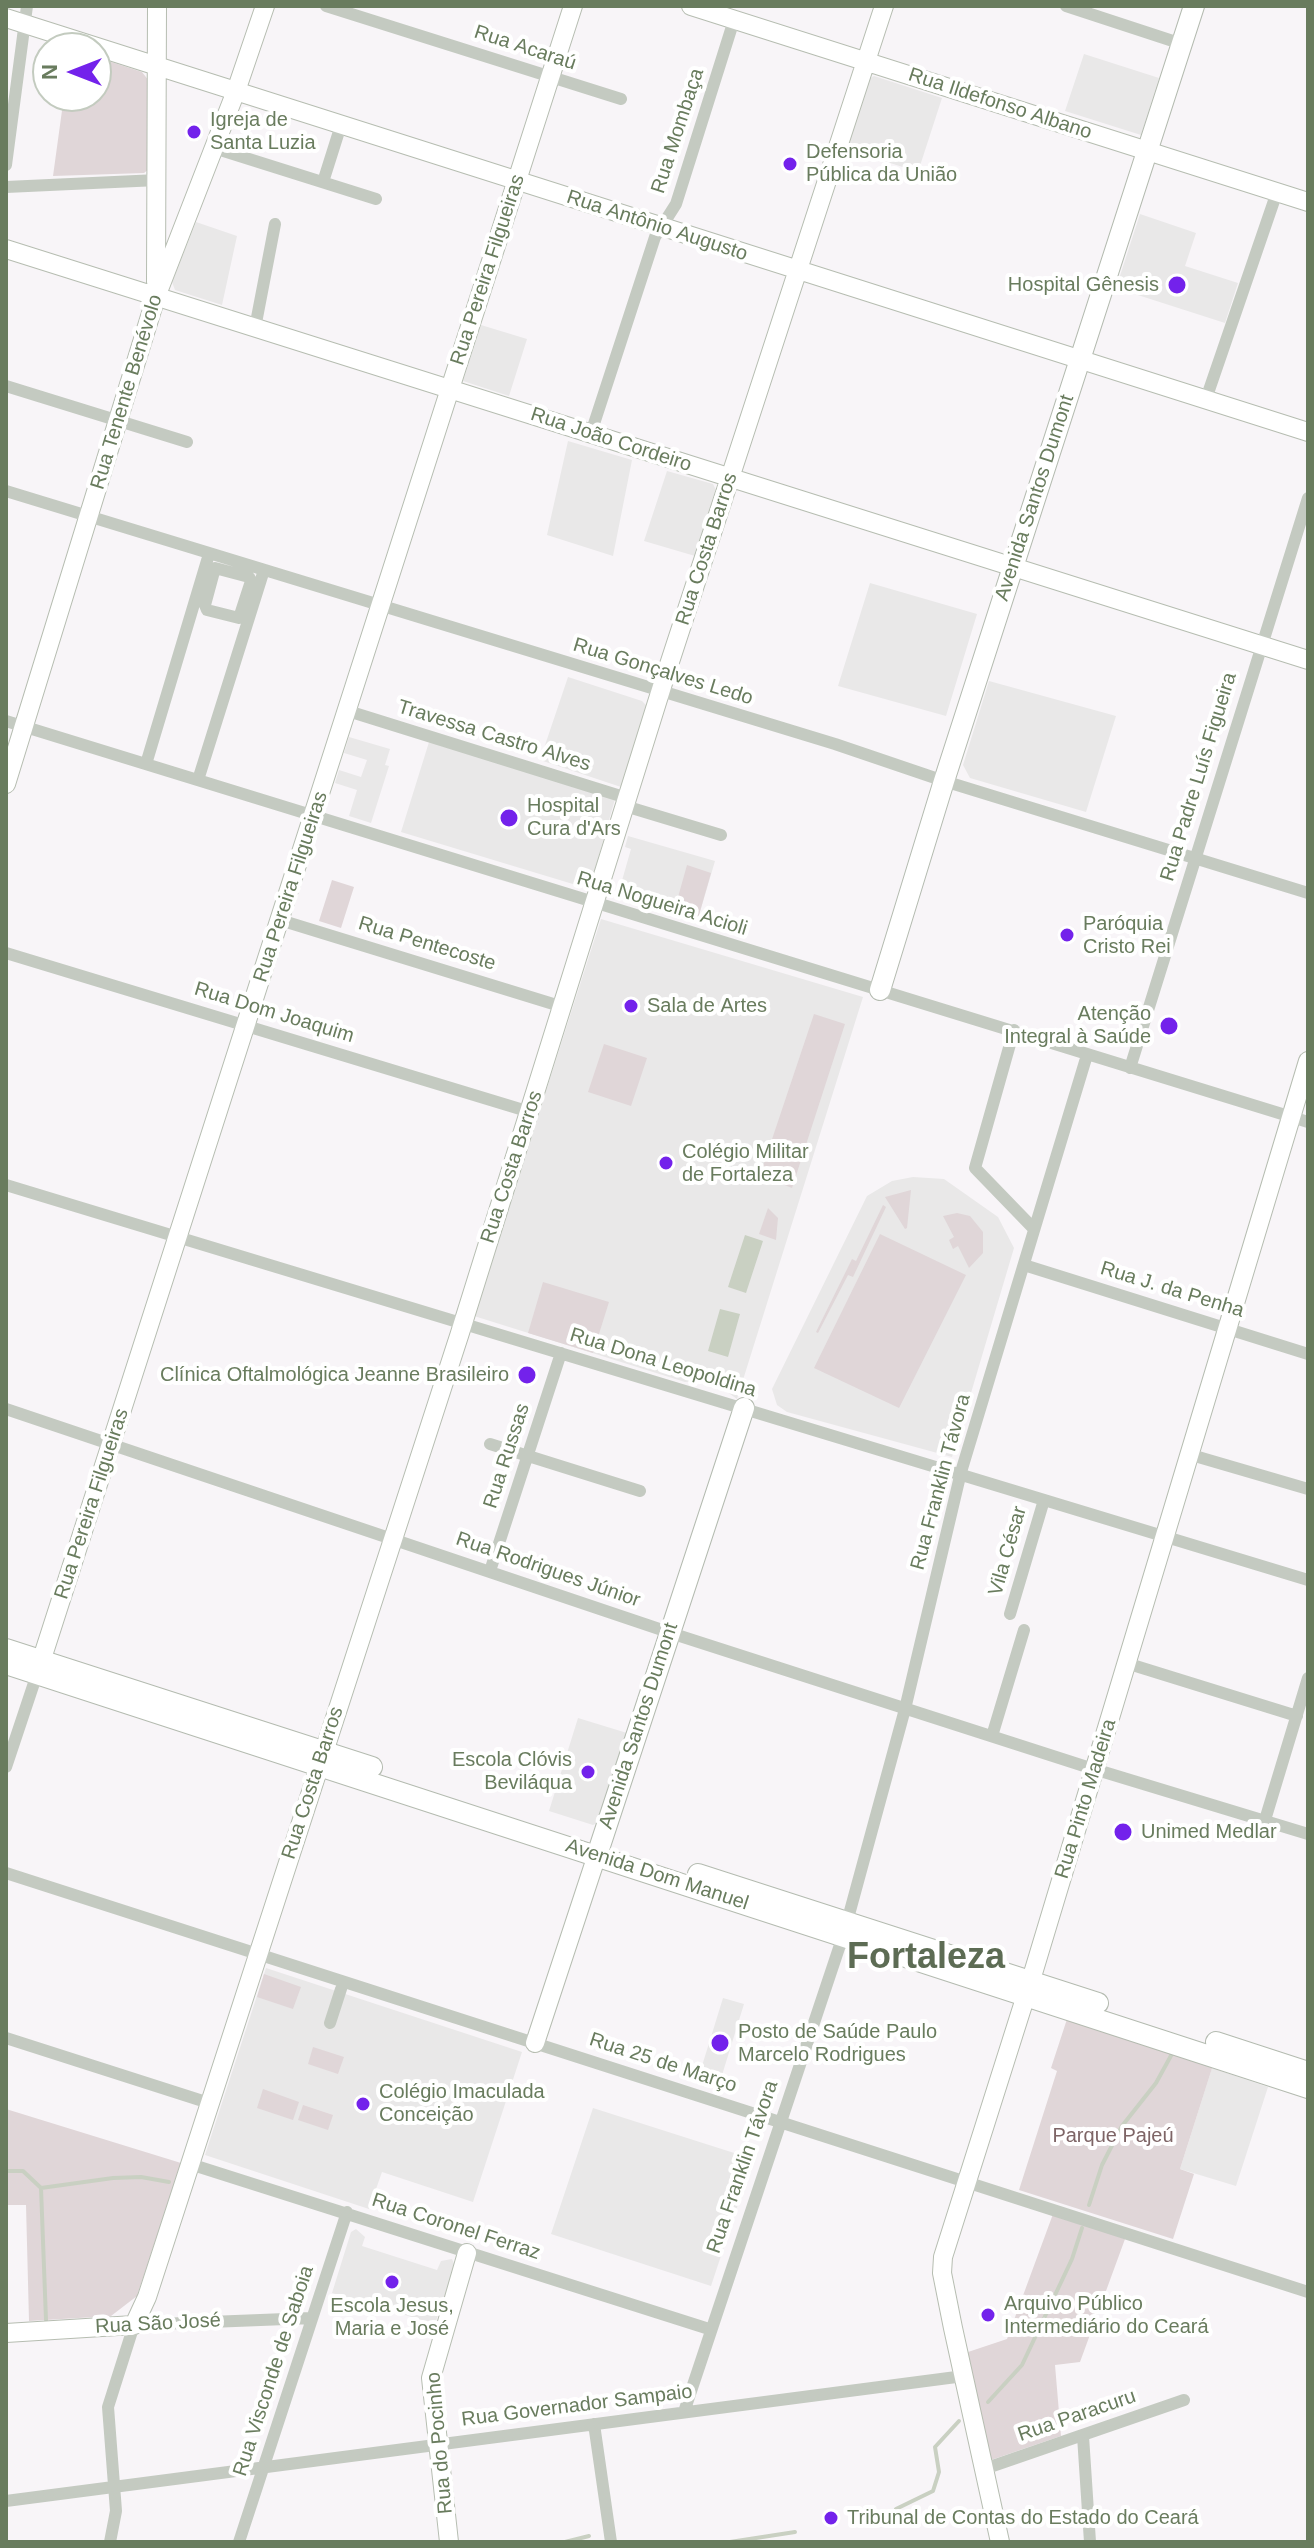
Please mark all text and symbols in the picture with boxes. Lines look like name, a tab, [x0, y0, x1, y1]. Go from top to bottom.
street label: Rua Acaraú	[471, 20, 579, 76]
north arrow	[32, 32, 112, 112]
street label: Rua Ildefonso Albano	[905, 63, 1095, 145]
text: N	[37, 64, 62, 80]
street label: Rua Mombaça	[646, 65, 710, 197]
place label: Igreja de Santa Luzia	[210, 108, 316, 155]
marker: Igreja de Santa Luzia	[185, 123, 203, 141]
place label: Defensoria Pública da União	[806, 140, 957, 187]
marker: Defensoria Pública da União	[781, 155, 799, 173]
street label: Rua Pereira Filgueiras	[446, 172, 530, 368]
street label: Rua Antônio Augusto	[563, 185, 751, 267]
place label: Hospital Gênesis	[1008, 273, 1159, 297]
marker: Hospital Gênesis	[1166, 274, 1188, 296]
street label: Rua Tenente Benévolo	[86, 292, 168, 492]
street label: Avenida Santos Dumont	[990, 392, 1080, 604]
street label: Rua João Cordeiro	[527, 403, 695, 477]
street label: Rua Costa Barros	[671, 470, 743, 628]
street label: Rua Gonçalves Ledo	[570, 633, 756, 711]
street label: Rua Padre Luís Figueira	[1156, 670, 1242, 884]
street label: Travessa Castro Alves	[395, 695, 593, 777]
street label: Rua Pereira Filgueiras	[249, 789, 333, 985]
place label: Hospital Cura d'Ars	[527, 794, 621, 841]
marker: Hospital Cura d'Ars	[498, 807, 520, 829]
street label: Rua Nogueira Acioli	[574, 867, 750, 941]
street label: Rua Pentecoste	[355, 912, 499, 976]
place label: Paróquia Cristo Rei	[1083, 912, 1171, 959]
marker: Paróquia Cristo Rei	[1058, 926, 1076, 944]
street label: Rua Dom Joaquim	[191, 977, 357, 1049]
place label: Sala de Artes	[647, 994, 767, 1018]
marker: Sala de Artes	[622, 997, 640, 1015]
place label: Atenção Integral à Saúde	[1004, 1002, 1151, 1049]
marker: Atenção Integral à Saúde	[1158, 1015, 1180, 1037]
street label: Rua Costa Barros	[476, 1088, 548, 1246]
place label: Colégio Militar de Fortaleza	[682, 1140, 809, 1187]
marker: Colégio Militar de Fortaleza	[657, 1154, 675, 1172]
street label: Rua J. da Penha	[1097, 1257, 1247, 1323]
street label: Rua Dona Leopoldina	[567, 1323, 759, 1403]
place label: Clínica Oftalmológica Jeanne Brasileiro	[160, 1363, 509, 1387]
marker: Clínica Oftalmológica Jeanne Brasileiro	[516, 1364, 538, 1386]
street label: Rua Franklin Távora	[906, 1391, 976, 1573]
street label: Rua Russas	[479, 1400, 535, 1512]
street label: Rua Pereira Filgueiras	[50, 1406, 134, 1602]
street label: Vila César	[984, 1504, 1032, 1598]
street label: Rua Rodrigues Júnior	[453, 1527, 643, 1613]
street label: Avenida Santos Dumont	[594, 1620, 684, 1832]
street label: Rua Costa Barros	[277, 1704, 349, 1862]
street label: Rua Pinto Madeira	[1050, 1716, 1122, 1882]
place label: Escola Clóvis Beviláqua	[452, 1748, 572, 1795]
marker: Escola Clóvis Beviláqua	[579, 1763, 597, 1781]
place label: Unimed Medlar	[1141, 1820, 1277, 1844]
marker: Unimed Medlar	[1112, 1821, 1134, 1843]
street label: Avenida Dom Manuel	[563, 1834, 751, 1916]
district label: Fortaleza	[847, 1936, 1005, 1980]
place label: Posto de Saúde Paulo Marcelo Rodrigues	[738, 2020, 937, 2067]
street label: Rua 25 de Março	[586, 2028, 740, 2098]
marker: Posto de Saúde Paulo Marcelo Rodrigues	[709, 2032, 731, 2054]
street label: Rua Franklin Távora	[702, 2077, 784, 2257]
place label: Colégio Imaculada Conceição	[379, 2080, 545, 2127]
marker: Colégio Imaculada Conceição	[354, 2095, 372, 2113]
park label: Parque Pajeú	[1052, 2124, 1174, 2148]
street label: Rua Coronel Ferraz	[369, 2188, 543, 2266]
street label: Rua Visconde de Saboia	[229, 2263, 319, 2479]
marker: Escola Jesus, Maria e José	[383, 2273, 401, 2291]
place label: Arquivo Público Intermediário do Ceará	[1004, 2292, 1209, 2339]
place label: Escola Jesus, Maria e José	[330, 2294, 454, 2341]
marker: Arquivo Público Intermediário do Ceará	[979, 2306, 997, 2324]
street label: Rua São José	[95, 2309, 221, 2339]
street label: Rua do Pocinho	[422, 2371, 458, 2515]
street label: Rua Governador Sampaio	[460, 2380, 694, 2432]
street label: Rua Paracuru	[1015, 2385, 1139, 2447]
place label: Tribunal de Contas do Estado do Ceará	[847, 2506, 1199, 2530]
marker: Tribunal de Contas do Estado do Ceará	[822, 2509, 840, 2527]

